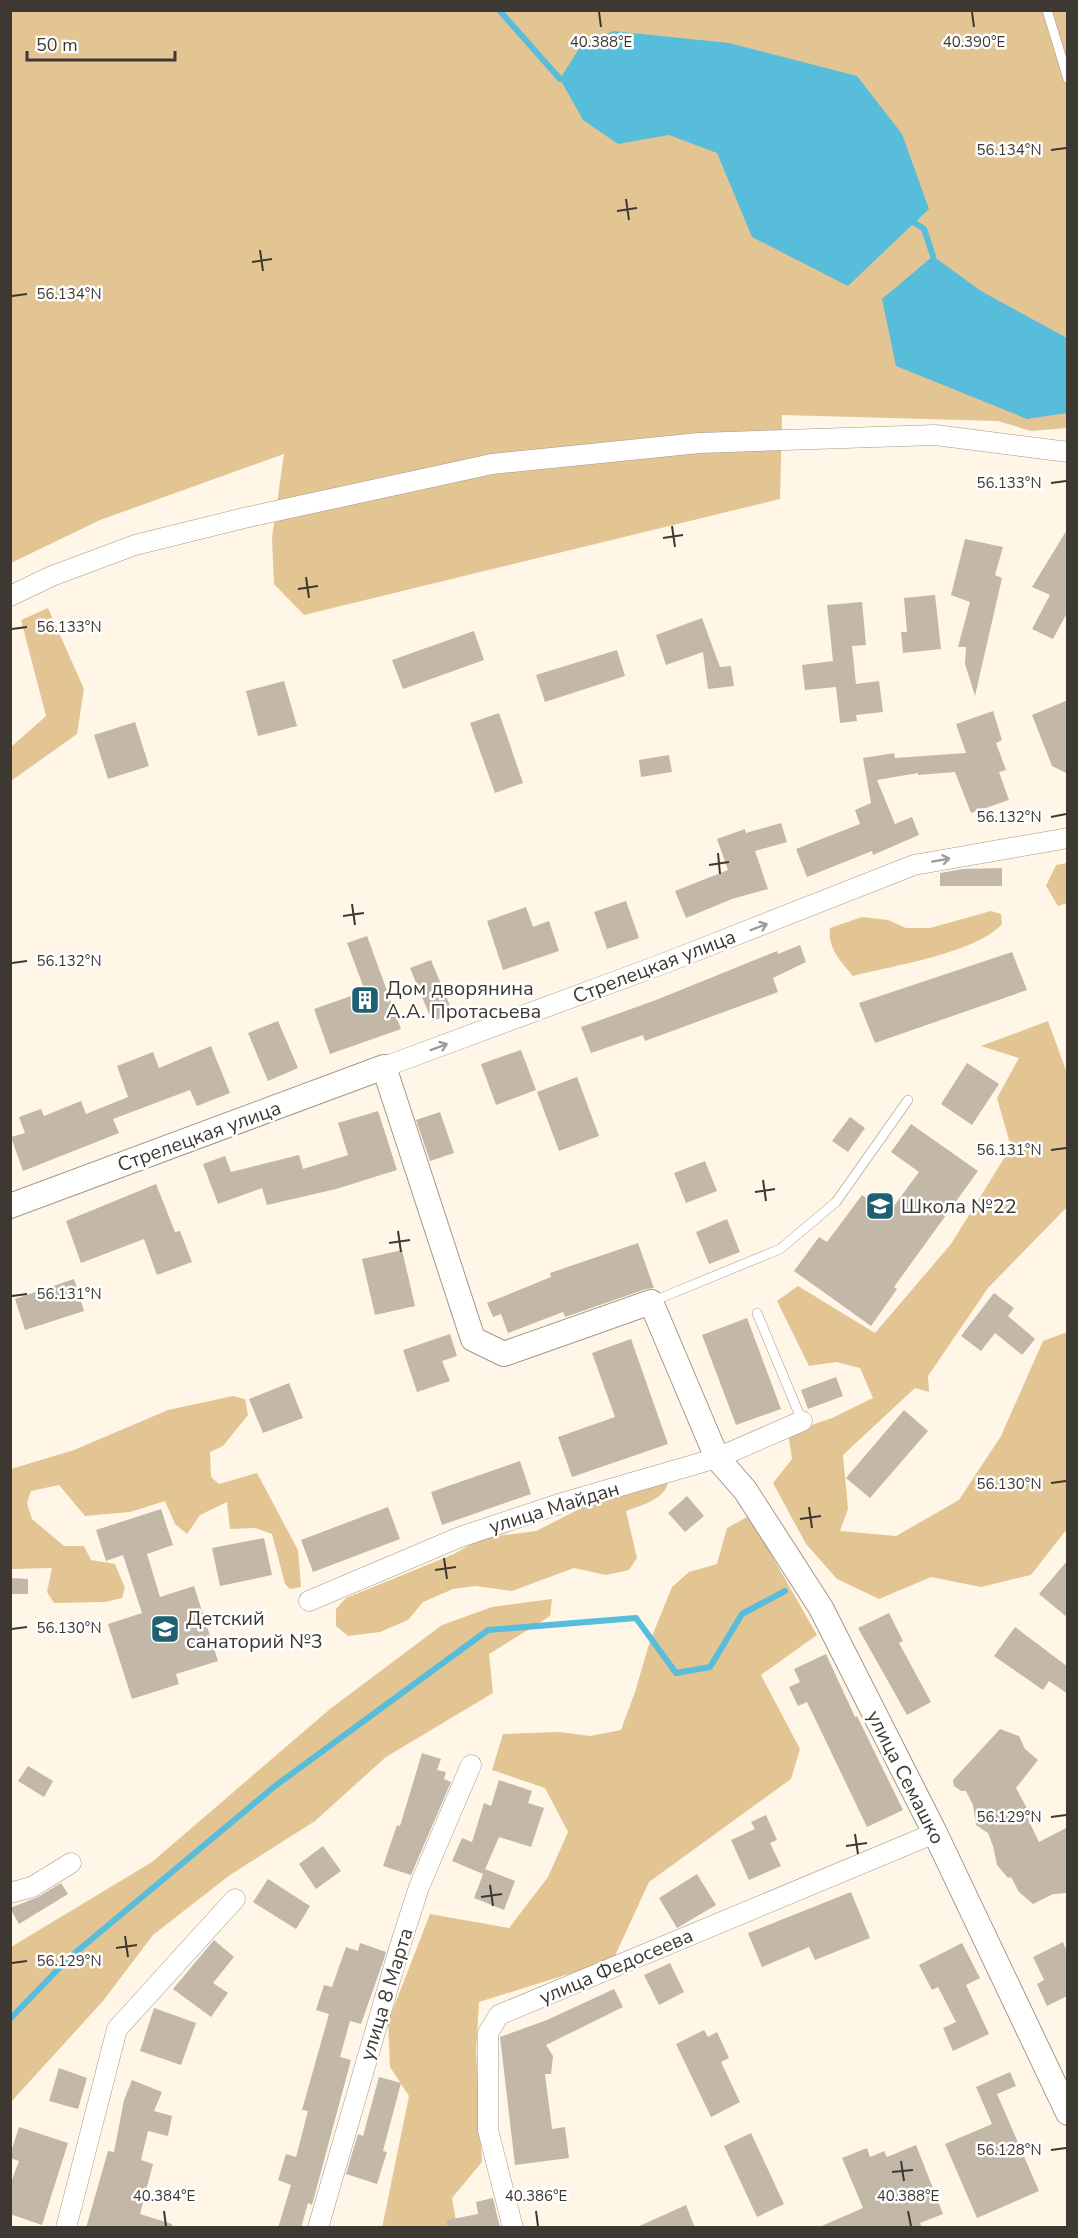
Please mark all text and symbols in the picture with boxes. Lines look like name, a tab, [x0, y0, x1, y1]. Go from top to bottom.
scale bar	[27, 24, 176, 62]
text: 40.388°E	[570, 32, 632, 52]
text: 40.390°E	[943, 32, 1005, 52]
text: 50 m	[36, 33, 78, 57]
text: 56.134°N	[976, 140, 1042, 160]
text: 56.134°N	[36, 284, 102, 304]
text: 56.133°N	[976, 473, 1042, 493]
text: 56.133°N	[36, 617, 102, 637]
text: 56.132°N	[976, 807, 1042, 827]
one-way arrow	[931, 854, 951, 865]
one-way arrow	[749, 920, 767, 931]
street label: Стрелецкая улица	[569, 923, 739, 1010]
text: 56.132°N	[36, 951, 102, 971]
place label: Дом дворянина А.А. Протасьева	[386, 975, 541, 1025]
building icon: Дом дворянина А.А. Протасьева	[349, 984, 381, 1016]
one-way arrow	[429, 1041, 447, 1052]
street label: Стрелецкая улица	[114, 1094, 285, 1179]
text: 56.131°N	[976, 1140, 1042, 1160]
school or university icon: Школа №22	[864, 1190, 896, 1222]
place label: Школа №22	[901, 1193, 1017, 1220]
text: 56.131°N	[36, 1284, 102, 1304]
text: 56.130°N	[976, 1474, 1042, 1494]
street label: улица Майдан	[486, 1475, 623, 1540]
place label: Детский санаторий №3	[186, 1605, 323, 1655]
school or university icon: Детский санаторий №3	[149, 1613, 181, 1645]
text: 56.130°N	[36, 1618, 102, 1638]
street label: улица Семашко	[860, 1706, 951, 1849]
text: 56.129°N	[976, 1807, 1042, 1827]
street label: улица Федосеева	[535, 1922, 697, 2011]
street label: улица 8 Марта	[353, 1924, 419, 2064]
text: 56.129°N	[36, 1951, 102, 1971]
text: 56.128°N	[976, 2140, 1042, 2160]
text: 40.384°E	[133, 2186, 195, 2206]
text: 40.386°E	[505, 2186, 567, 2206]
text: 40.388°E	[877, 2186, 939, 2206]

